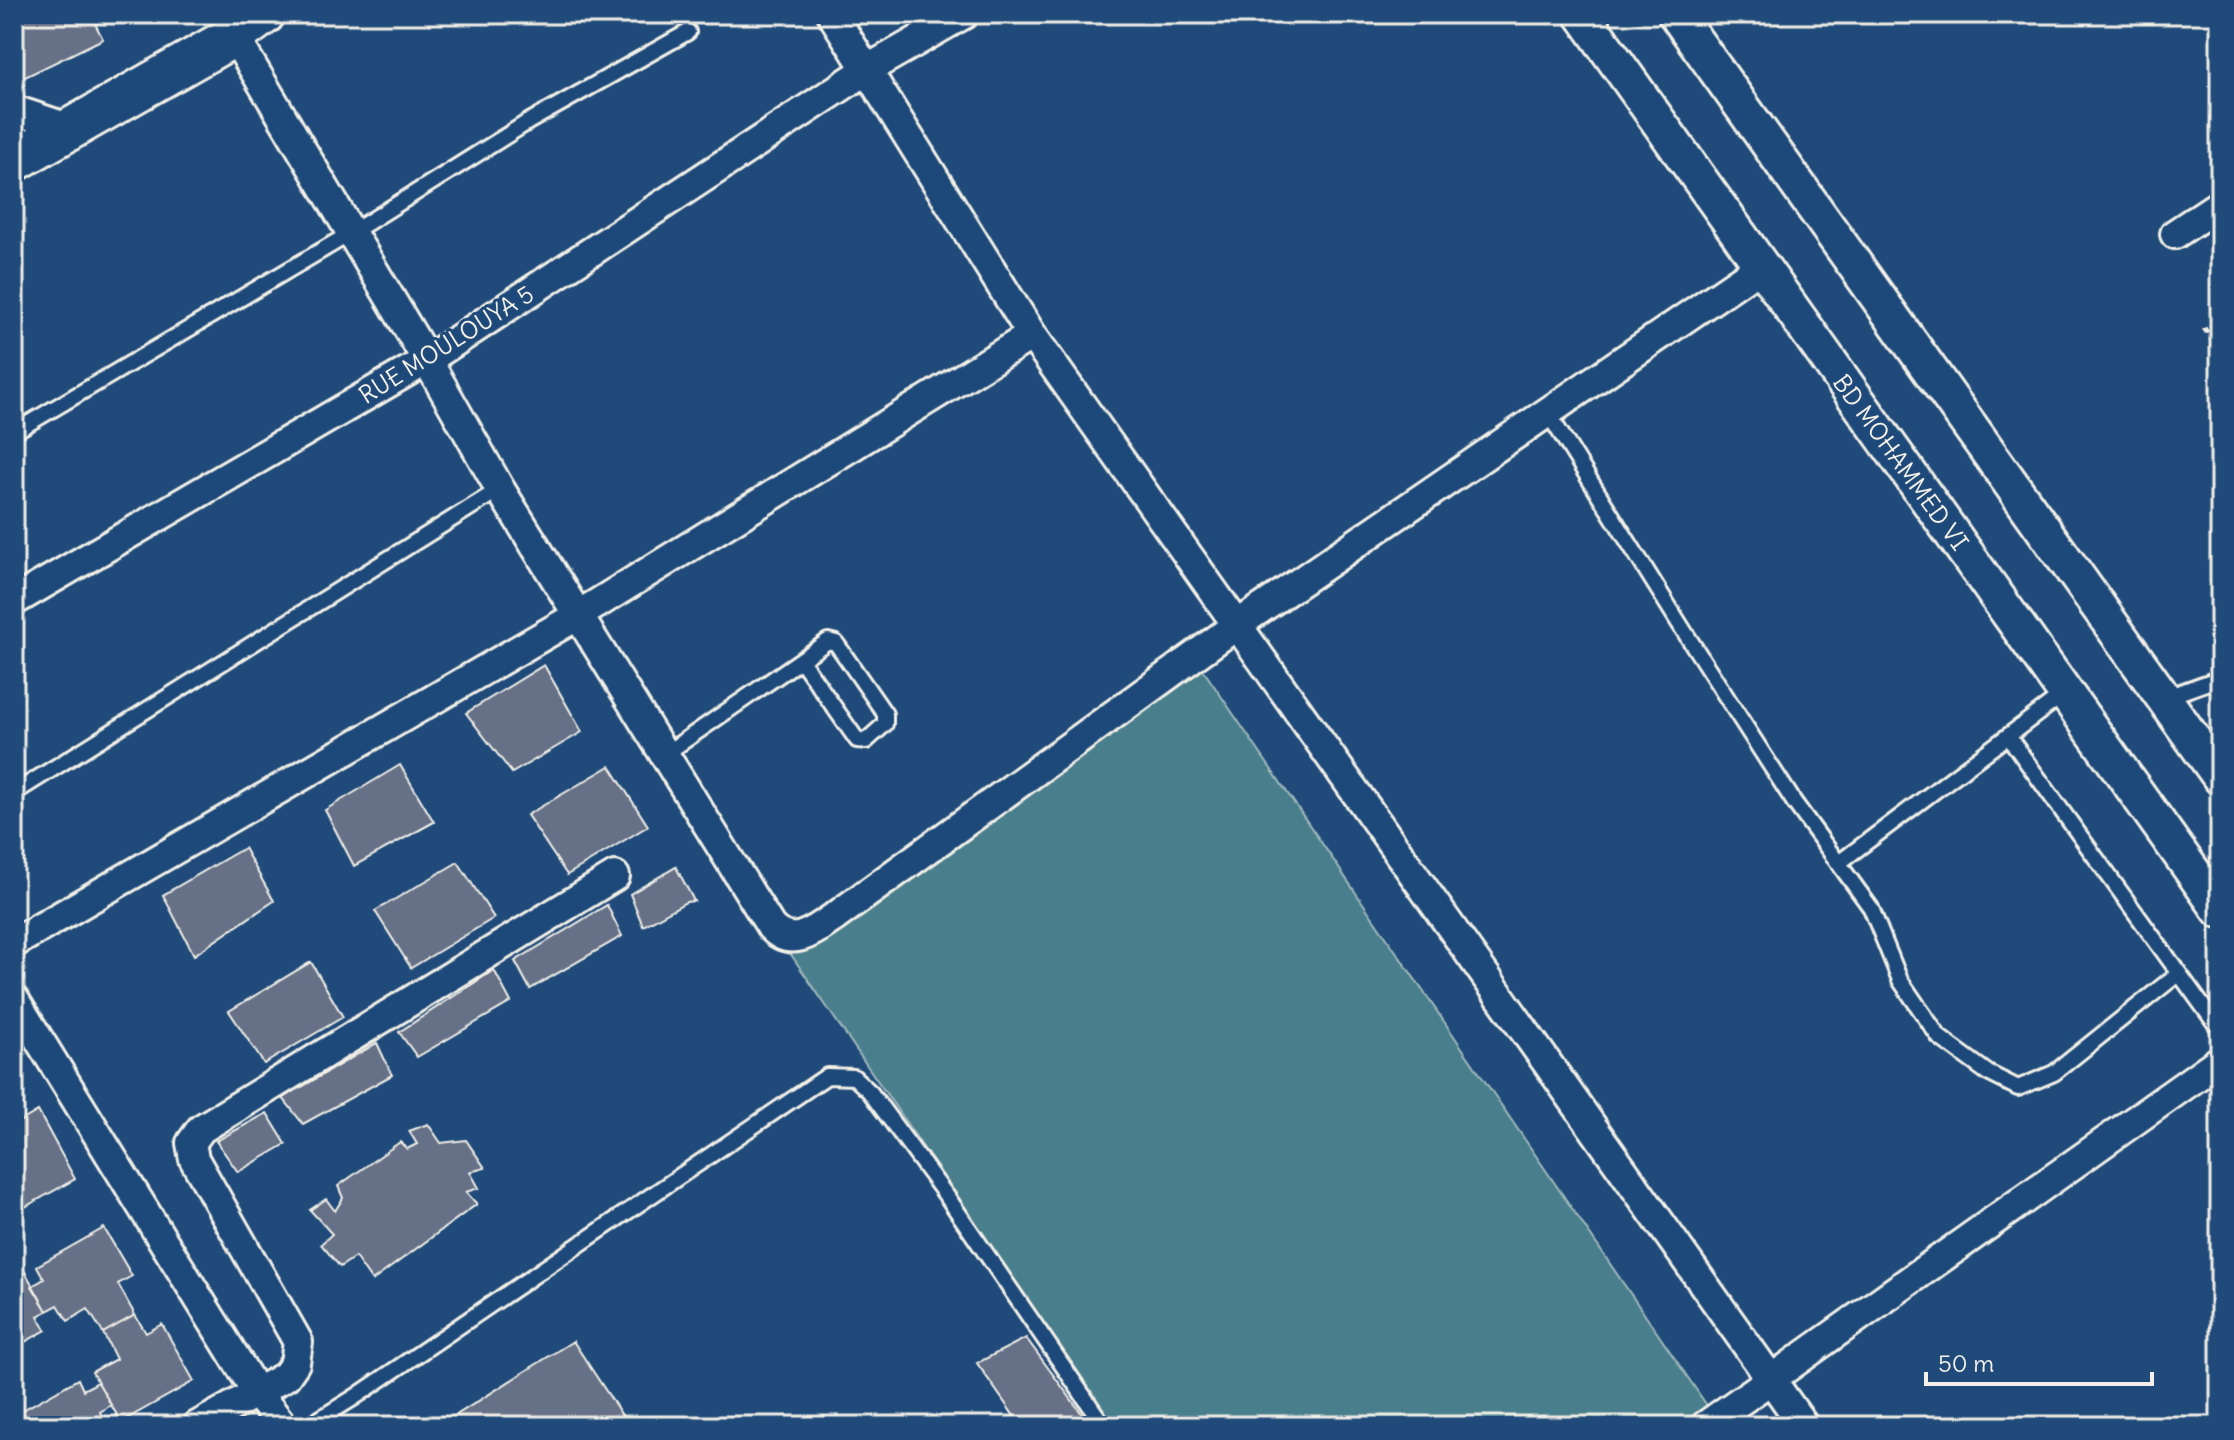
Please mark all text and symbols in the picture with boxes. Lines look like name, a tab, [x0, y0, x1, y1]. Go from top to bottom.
street label: RUE MOULOUYA 5	[353, 278, 539, 410]
street label: BD MOHAMMED VI	[1827, 368, 1975, 556]
scale bar	[1926, 1336, 2152, 1386]
text: 50 m	[1938, 1348, 1994, 1378]

